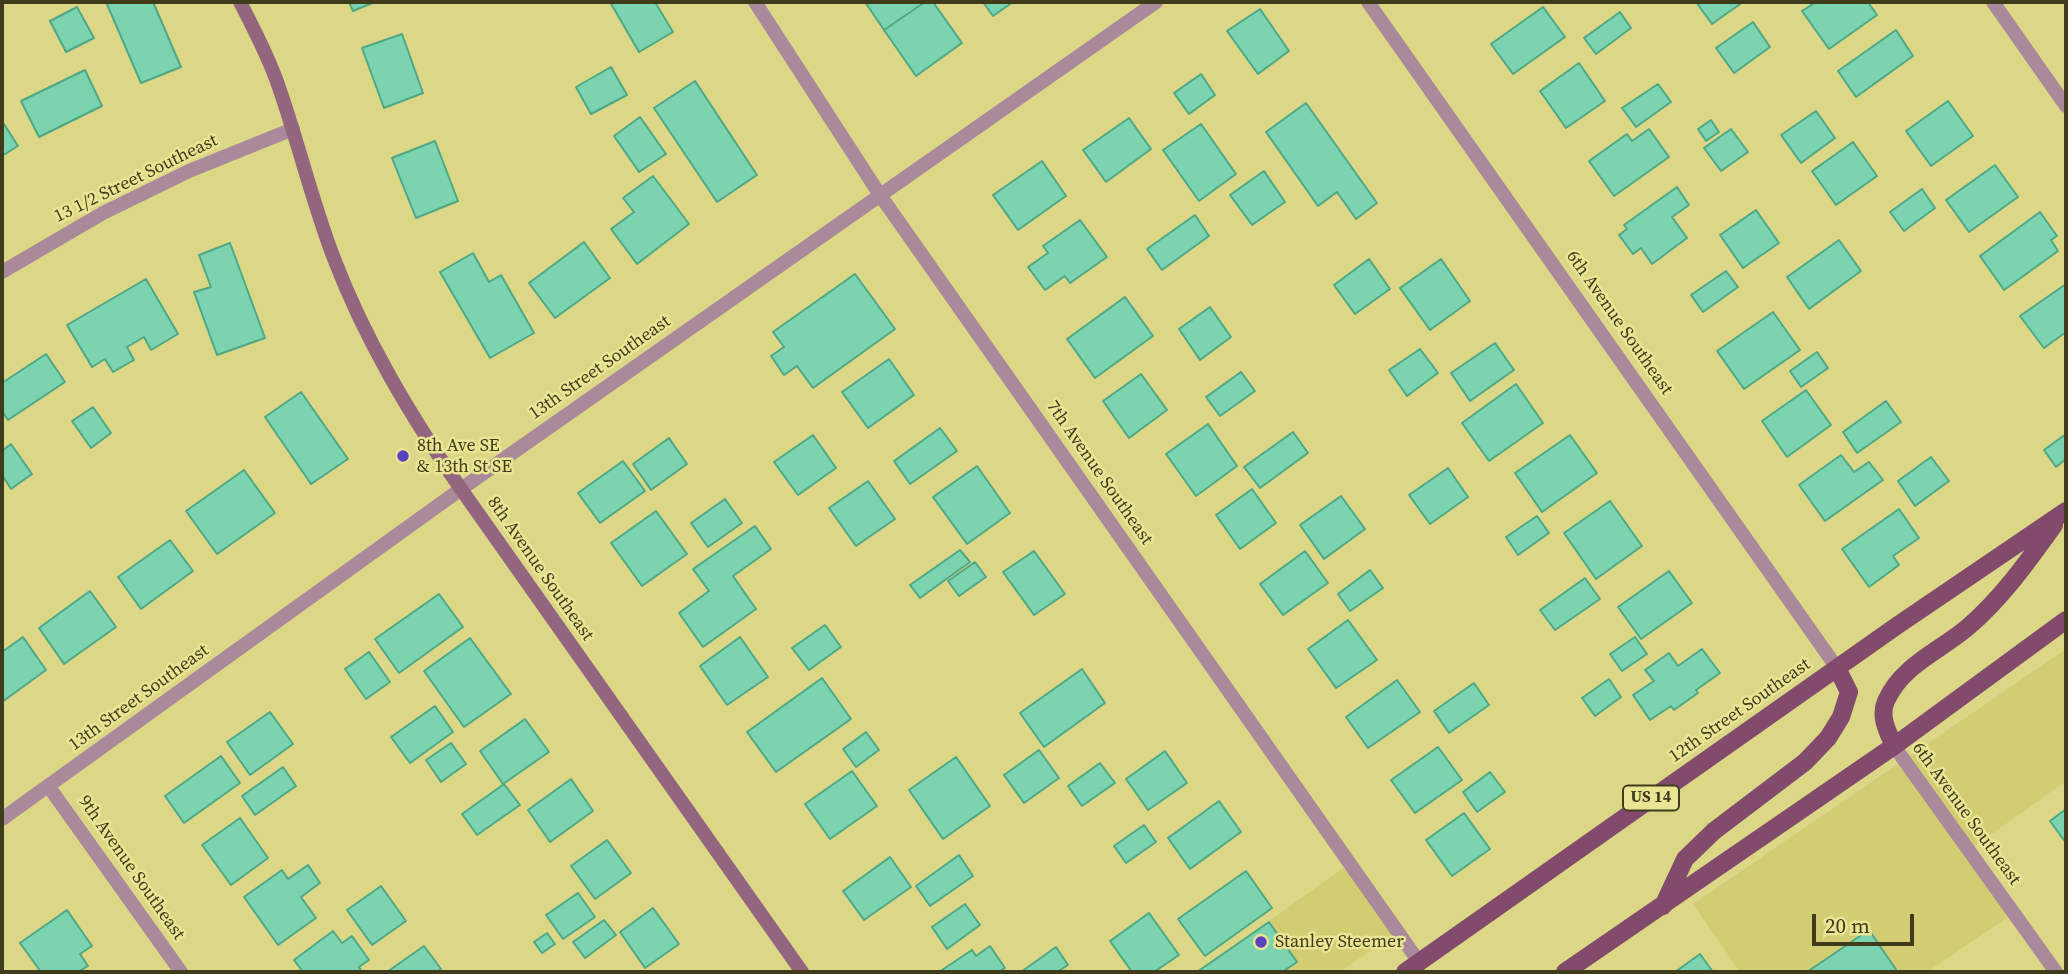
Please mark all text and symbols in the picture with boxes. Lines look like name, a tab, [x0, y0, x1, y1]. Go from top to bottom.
street label: 13 1/2 Street Southeast	[51, 130, 221, 228]
street label: 6th Avenue Southeast	[1561, 247, 1677, 399]
street label: 13th Street Southeast	[525, 311, 675, 425]
street label: 7th Avenue Southeast	[1041, 397, 1157, 549]
place label: 8th Ave SE & 13th St SE	[417, 435, 512, 478]
marker: 8th Ave SE & 13th St SE	[395, 448, 411, 464]
street label: 8th Avenue Southeast	[482, 493, 598, 645]
street label: 13th Street Southeast	[65, 640, 213, 756]
street label: 12th Street Southeast	[1665, 654, 1815, 768]
street label: 6th Avenue Southeast	[1907, 738, 2025, 890]
road number: US 14	[1623, 786, 1679, 810]
street label: 9th Avenue Southeast	[73, 792, 189, 944]
scale bar	[1816, 900, 1918, 944]
text: 20 m	[1825, 911, 1870, 940]
place label: Stanley Steemer	[1275, 931, 1404, 953]
marker: Stanley Steemer	[1253, 934, 1269, 950]

